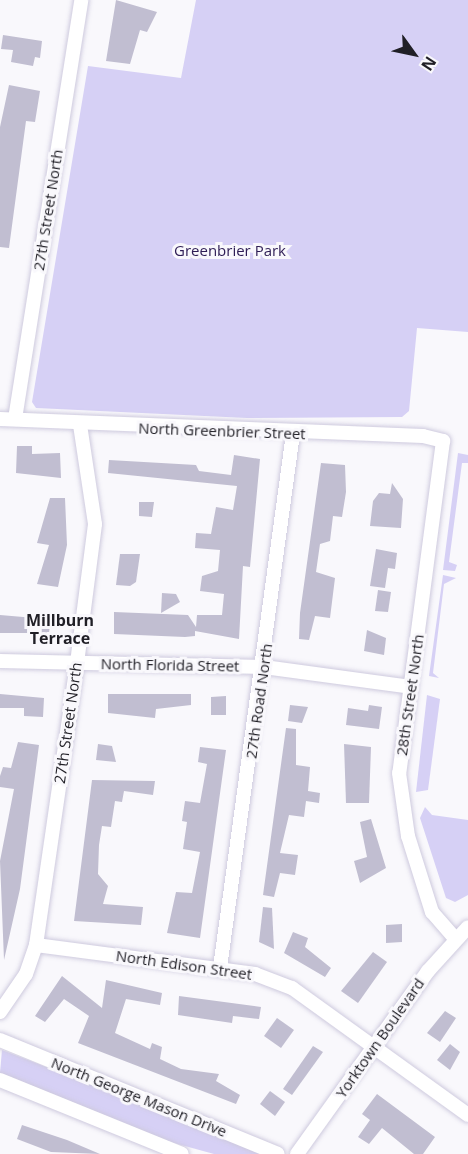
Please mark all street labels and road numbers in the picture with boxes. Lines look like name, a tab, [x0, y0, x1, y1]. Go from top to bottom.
street label: 27th Street North	[30, 148, 66, 272]
street label: North Greenbrier Street	[138, 419, 306, 443]
street label: 28th Street North	[393, 633, 427, 757]
street label: 27th Road North	[242, 642, 276, 760]
street label: North Florida Street	[101, 655, 239, 675]
street label: 27th Street North	[51, 661, 85, 785]
street label: North Edison Street	[115, 947, 253, 983]
street label: Yorktown Boulevard	[332, 975, 428, 1101]
street label: North George Mason Drive	[49, 1054, 229, 1140]

